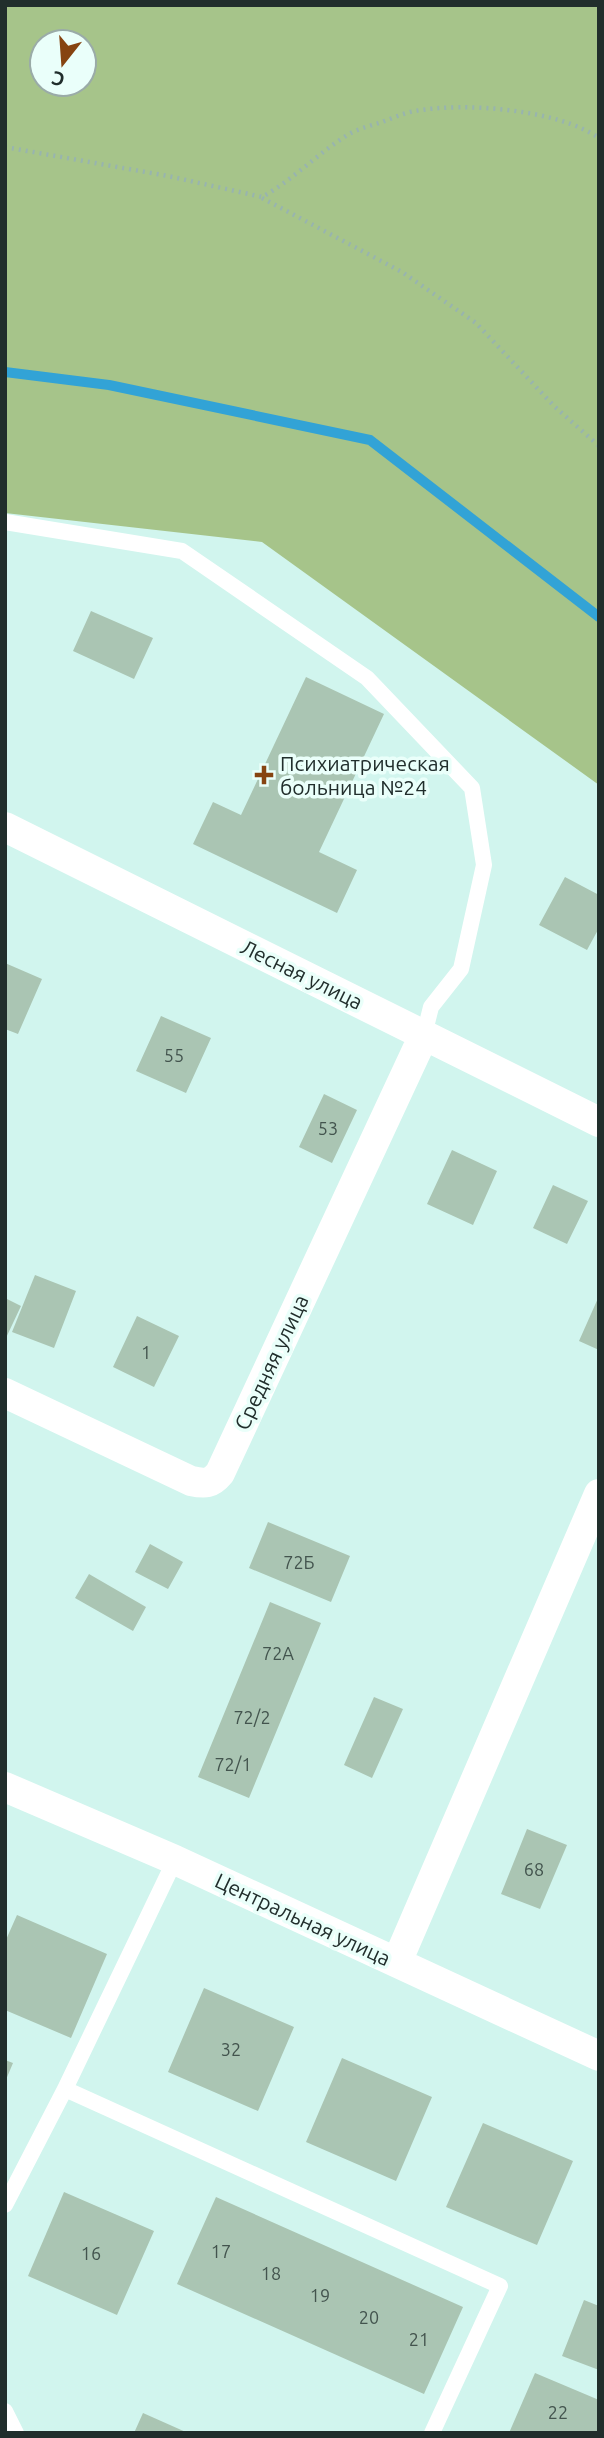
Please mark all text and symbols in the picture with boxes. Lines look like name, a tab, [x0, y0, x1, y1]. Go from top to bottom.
north arrow	[28, 28, 98, 98]
text: С	[49, 67, 67, 92]
place label: Психиатрическая больница №24	[280, 751, 450, 799]
marker: Психиатрическая больница №24	[254, 765, 274, 785]
street label: Лесная улица	[237, 934, 367, 1014]
house number: 55	[164, 1045, 184, 1065]
house number: 53	[318, 1118, 338, 1138]
street label: Средняя улица	[229, 1291, 313, 1433]
house number: 1	[141, 1342, 151, 1362]
house number: 72Б	[283, 1552, 315, 1572]
house number: 72А	[262, 1643, 294, 1663]
house number: 72/2	[233, 1707, 271, 1727]
house number: 72/1	[214, 1754, 252, 1774]
house number: 68	[524, 1859, 544, 1879]
street label: Центральная улица	[211, 1868, 395, 1970]
house number: 32	[221, 2039, 241, 2059]
house number: 17	[211, 2241, 231, 2261]
house number: 16	[81, 2243, 101, 2263]
house number: 18	[261, 2263, 281, 2283]
house number: 19	[310, 2285, 330, 2305]
house number: 20	[359, 2307, 379, 2327]
house number: 21	[409, 2329, 429, 2349]
house number: 22	[548, 2402, 568, 2422]

